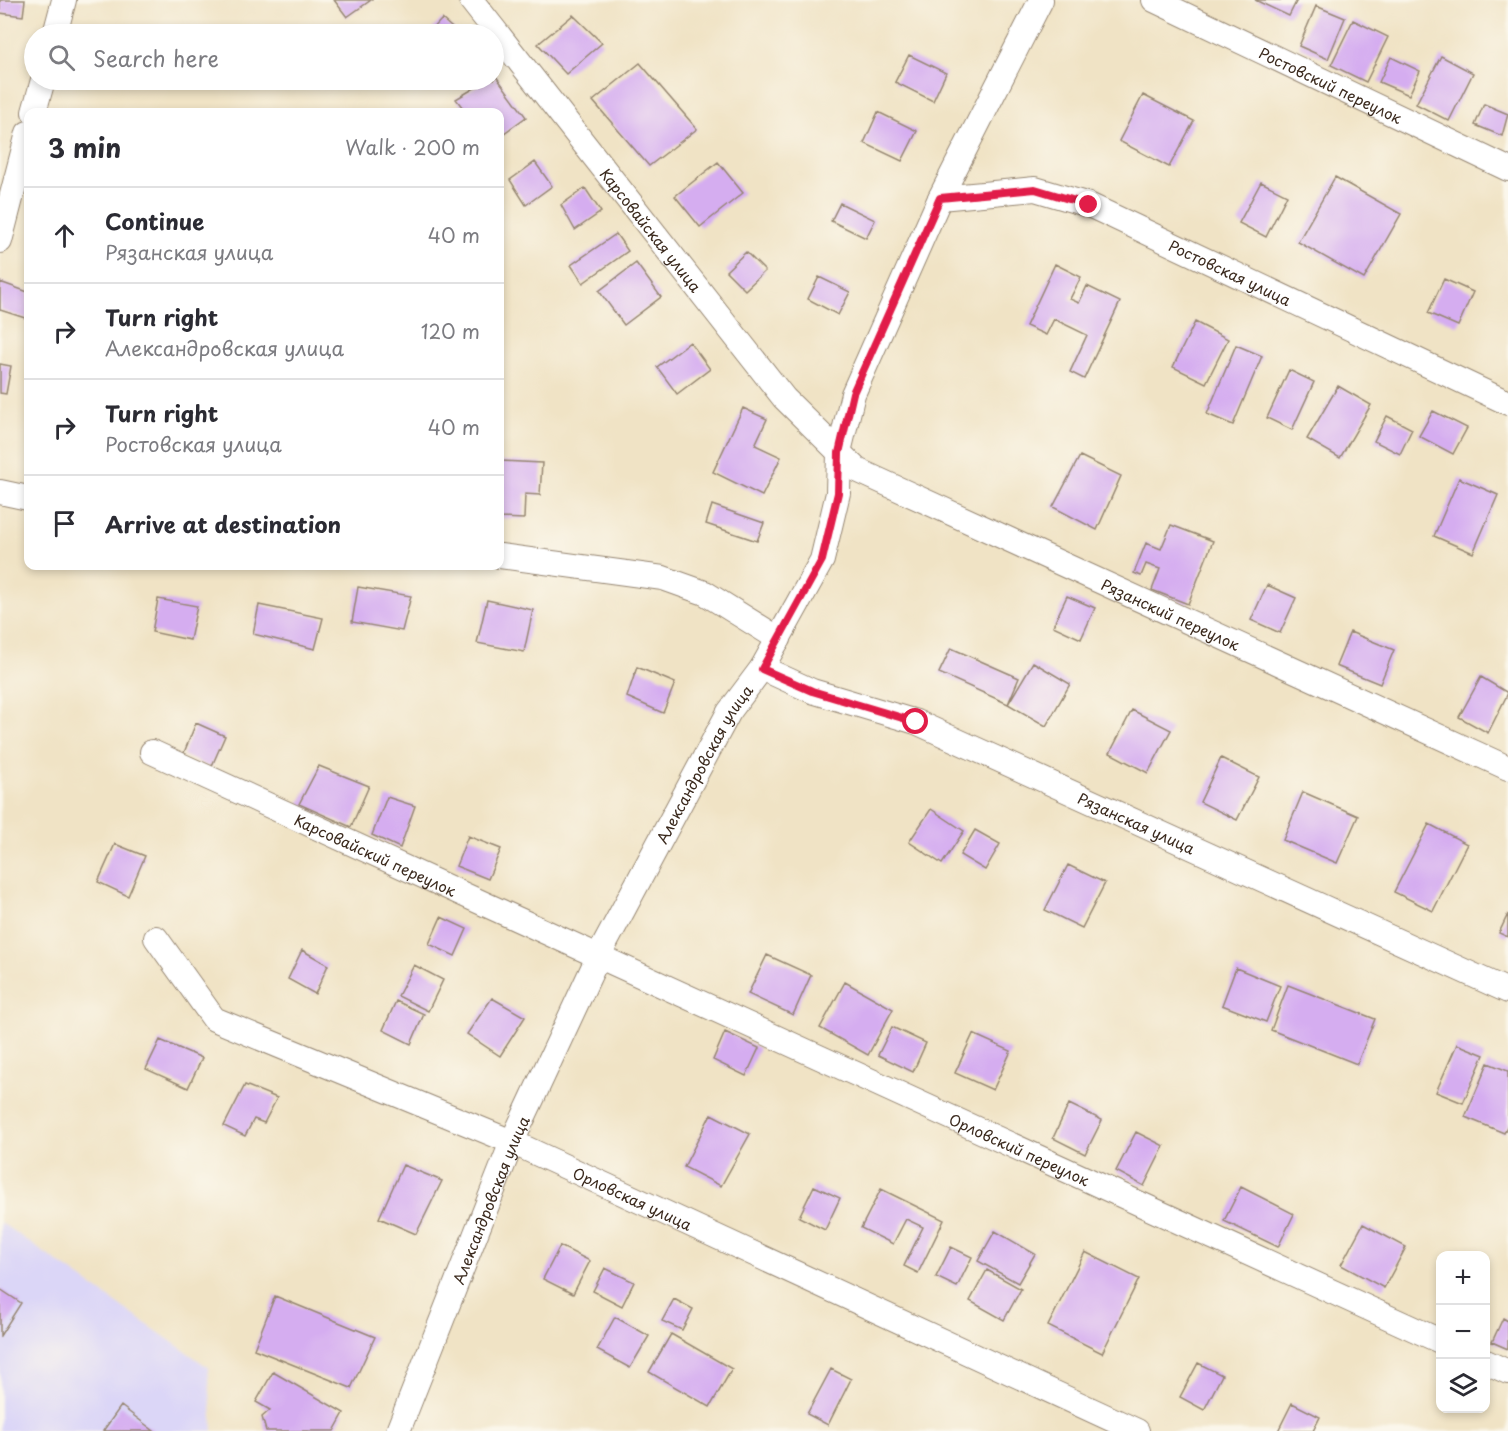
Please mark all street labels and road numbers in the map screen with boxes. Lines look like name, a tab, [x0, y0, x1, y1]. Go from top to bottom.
street label: Ростовский переулок	[1255, 40, 1406, 128]
street label: Карсовайская улица	[595, 162, 708, 297]
street label: Ростовская улица	[1165, 233, 1296, 311]
street label: Рязанский переулок	[1098, 572, 1244, 655]
street label: Александровская улица	[649, 679, 758, 847]
street label: Рязанская улица	[1074, 786, 1200, 859]
street label: Карсовайский переулок	[291, 807, 461, 901]
street label: Орловский переулок	[946, 1107, 1094, 1191]
street label: Александровская улица	[446, 1111, 534, 1287]
street label: Орловская улица	[569, 1160, 696, 1236]

